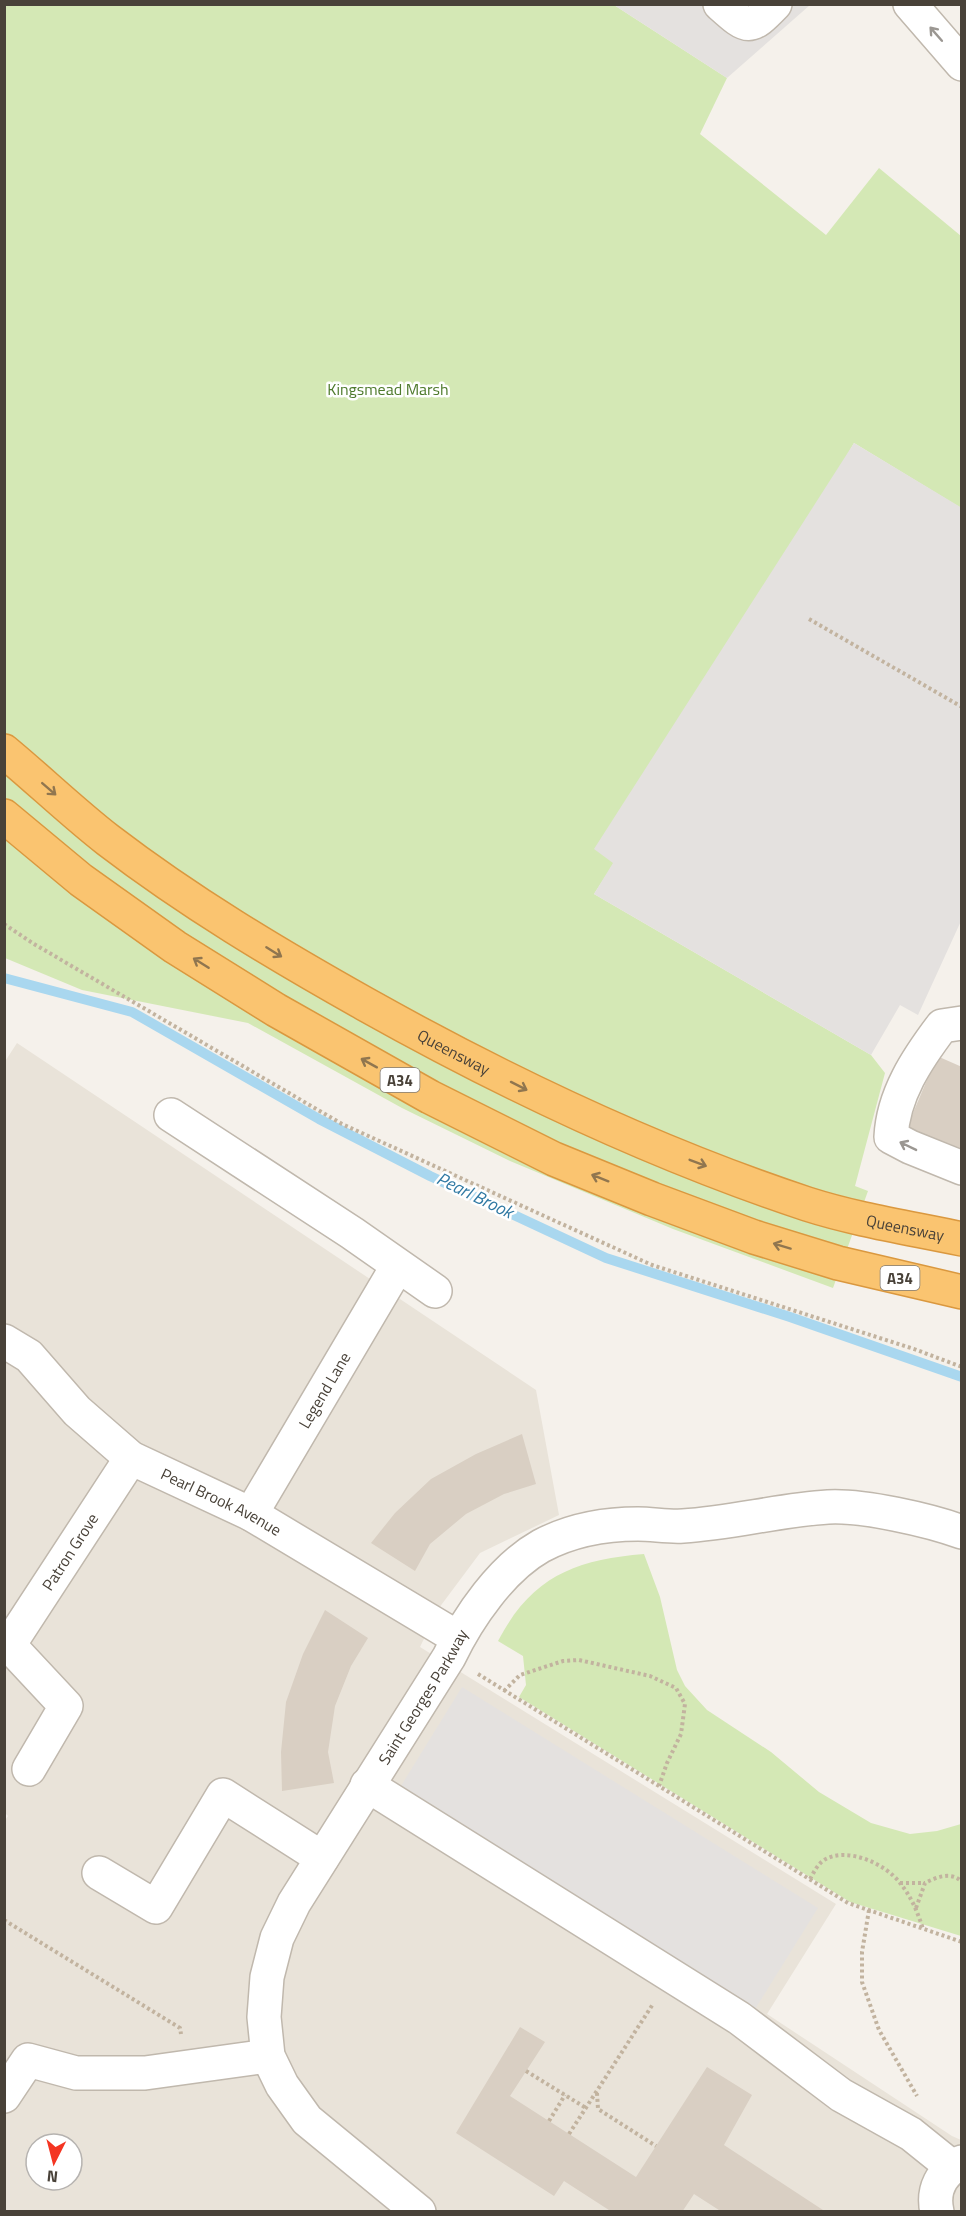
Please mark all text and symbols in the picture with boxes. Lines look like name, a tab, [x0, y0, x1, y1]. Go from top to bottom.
one-way arrow	[929, 27, 943, 43]
park label: Kingsmead Marsh	[327, 377, 449, 401]
one-way arrow	[41, 782, 56, 796]
one-way arrow	[266, 946, 282, 958]
one-way arrow	[193, 957, 210, 969]
street label: Queensway	[413, 1023, 495, 1081]
one-way arrow	[361, 1057, 378, 1069]
road number: A34	[380, 1068, 420, 1092]
one-way arrow	[510, 1080, 527, 1092]
one-way arrow	[899, 1139, 917, 1151]
one-way arrow	[688, 1158, 707, 1169]
water label: Pearl Brook	[432, 1165, 520, 1226]
one-way arrow	[591, 1172, 609, 1183]
street label: Queensway	[864, 1208, 947, 1247]
one-way arrow	[773, 1239, 792, 1250]
road number: A34	[880, 1266, 920, 1290]
street label: Legend Lane	[292, 1347, 356, 1433]
street label: Pearl Brook Avenue	[157, 1462, 286, 1542]
street label: Patron Grove	[36, 1508, 104, 1595]
street label: Saint Georges Parkway	[372, 1624, 474, 1769]
north arrow	[24, 2132, 84, 2192]
text: N	[46, 2164, 59, 2189]

